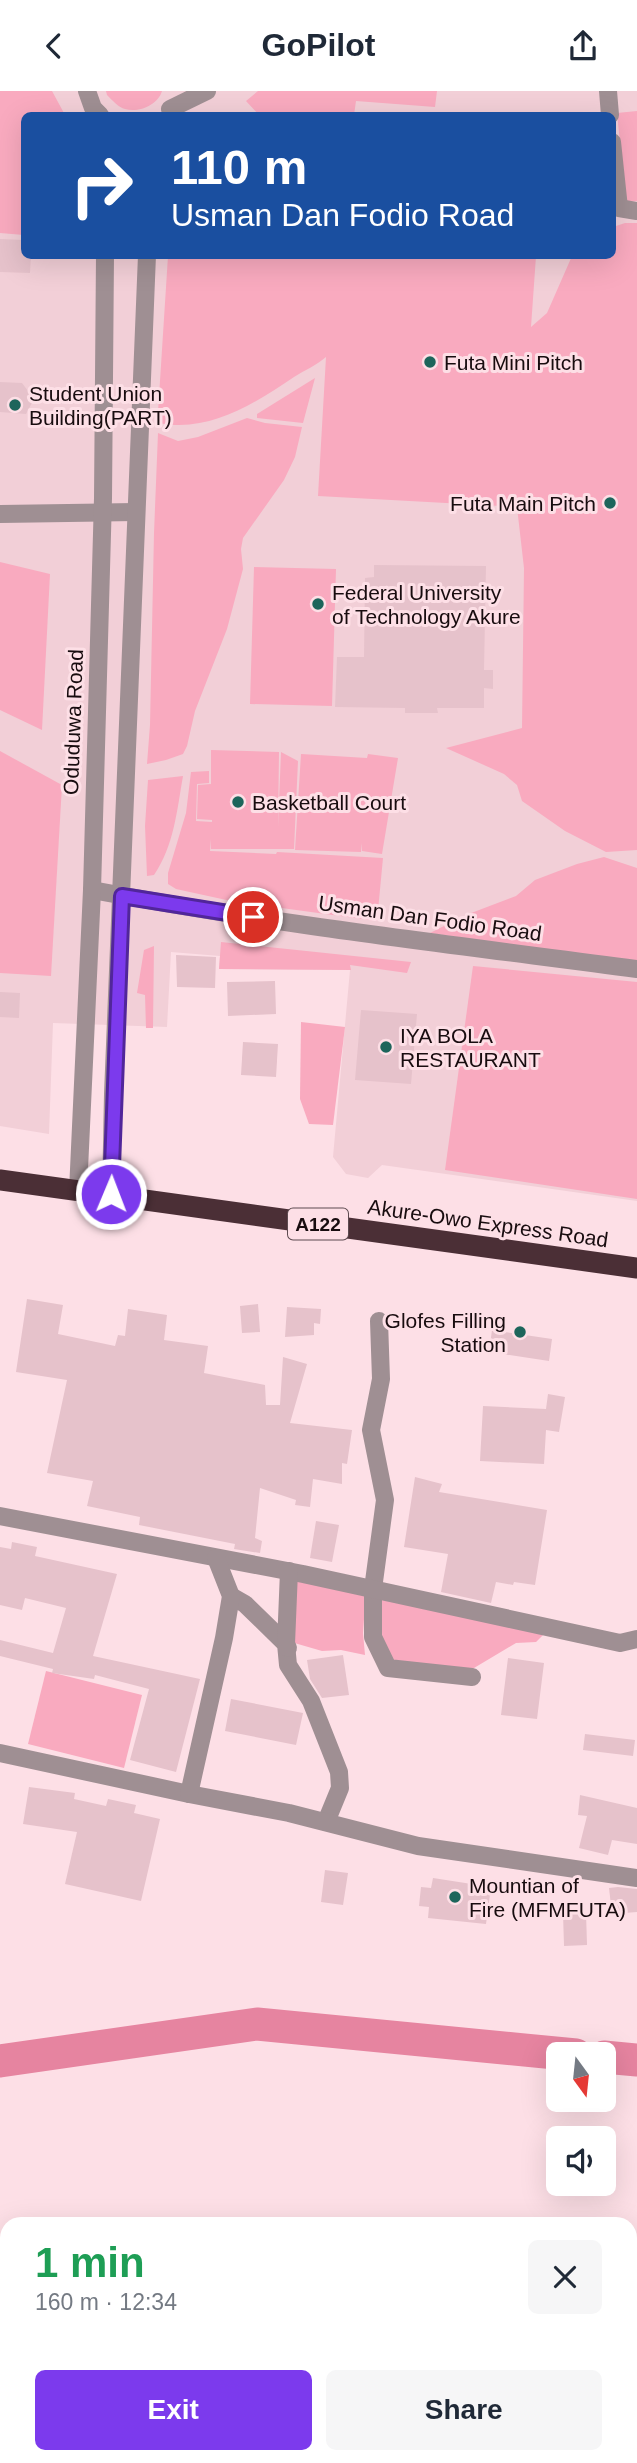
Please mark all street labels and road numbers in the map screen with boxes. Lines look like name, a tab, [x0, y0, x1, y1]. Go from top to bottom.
street label: Oduduwa Road	[59, 649, 87, 795]
street label: Usman Dan Fodio Road	[317, 891, 543, 945]
street label: Akure-Owo Express Road	[366, 1195, 610, 1251]
road number: A122	[288, 1209, 348, 1239]

